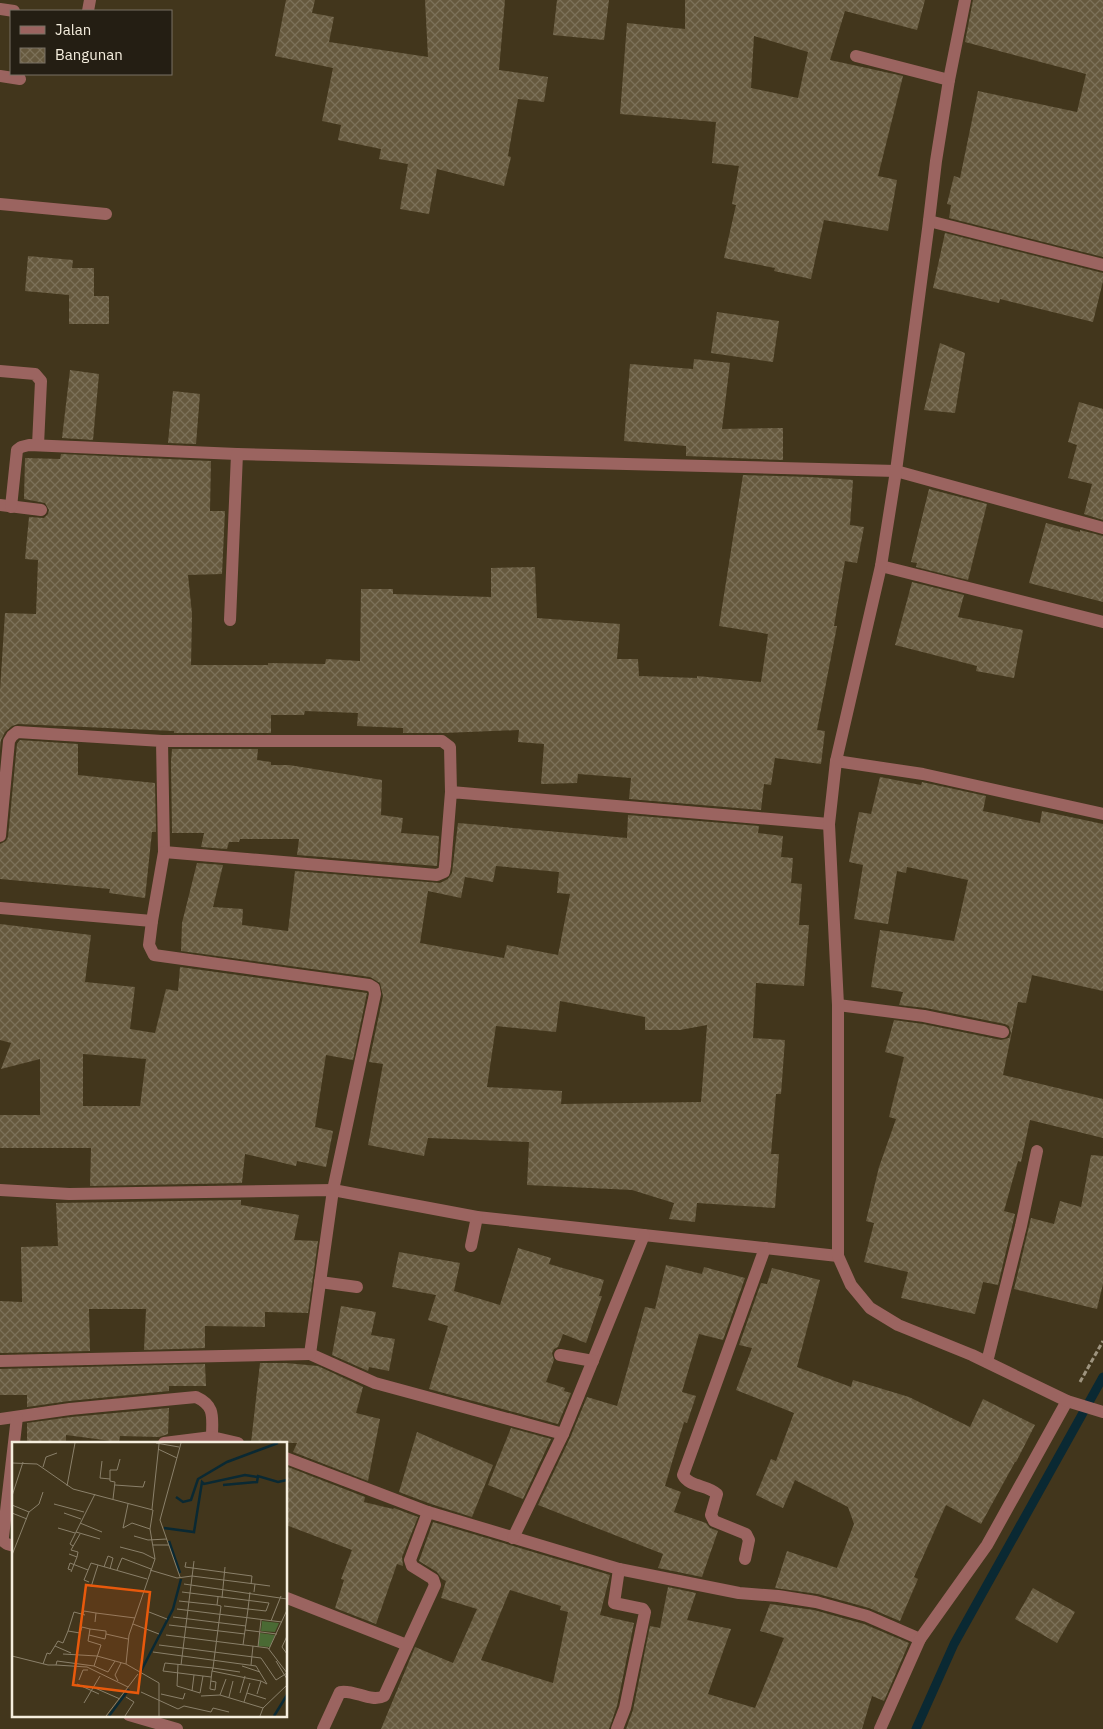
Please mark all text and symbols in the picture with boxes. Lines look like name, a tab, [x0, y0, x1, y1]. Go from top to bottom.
legend	[10, 10, 172, 75]
text: Jalan	[55, 20, 91, 39]
text: Bangunan	[55, 45, 123, 64]
inset map	[12, 1442, 288, 1716]

